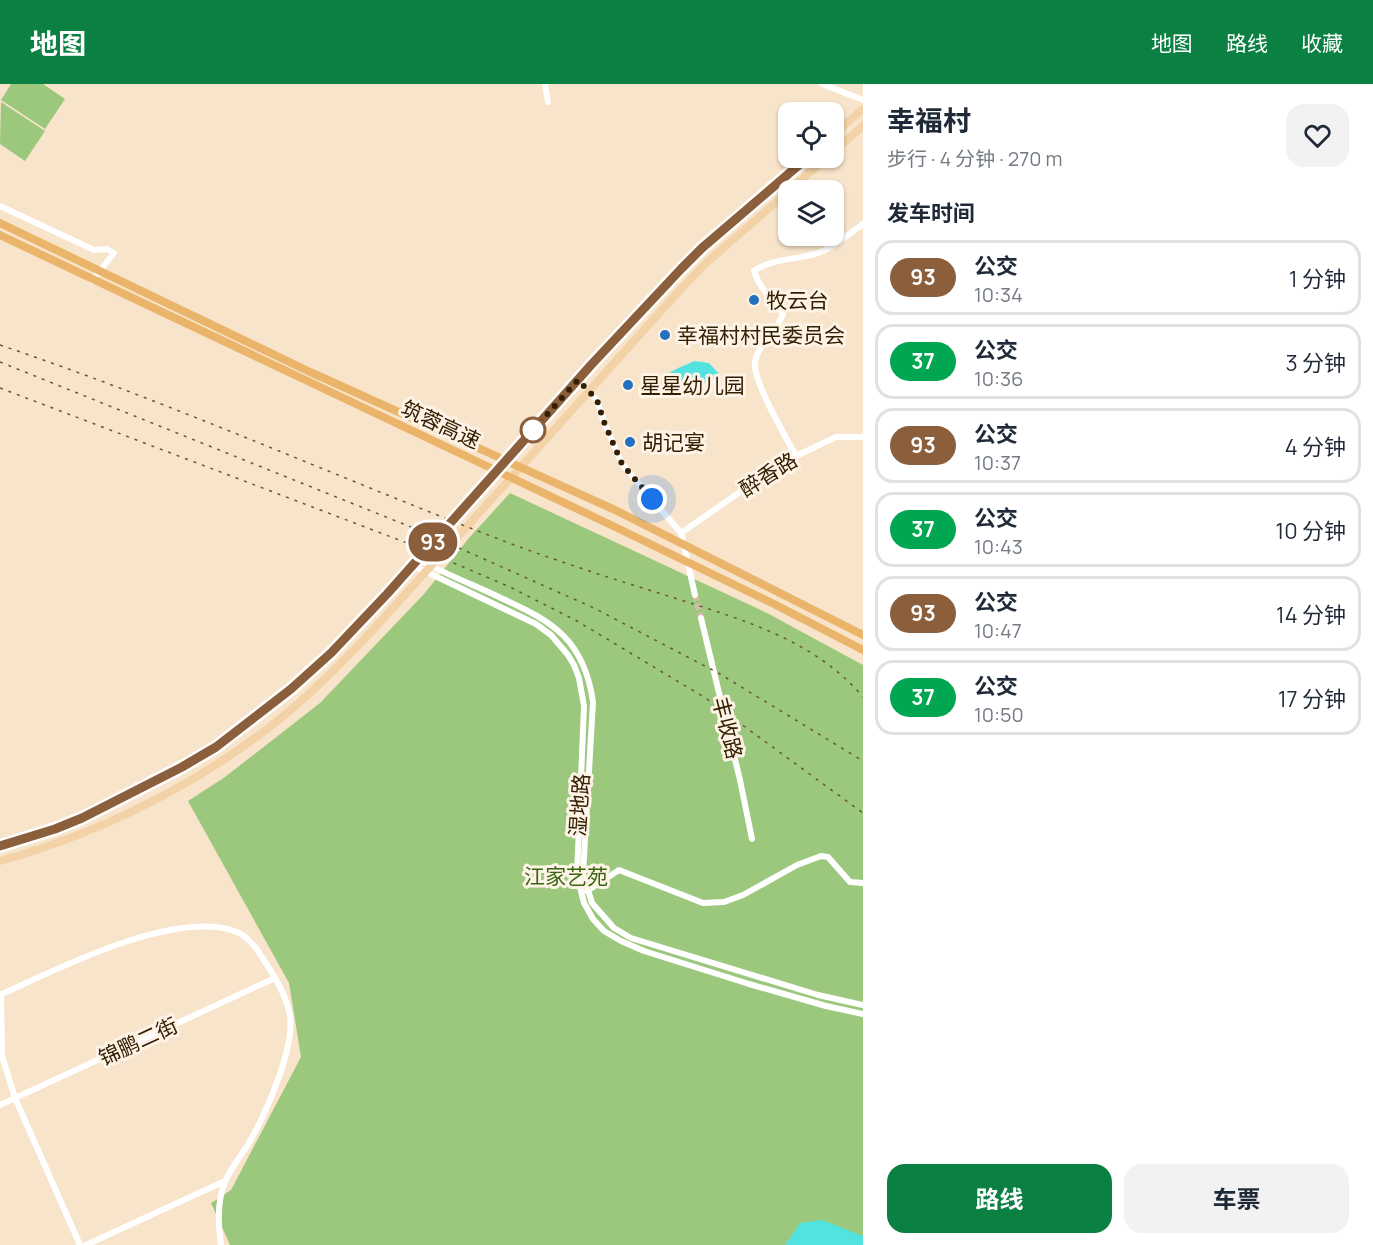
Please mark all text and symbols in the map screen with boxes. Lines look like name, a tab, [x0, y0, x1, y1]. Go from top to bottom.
text: 地图	[30, 24, 86, 62]
text: 地图	[1151, 29, 1193, 57]
text: 路线	[1226, 29, 1268, 57]
text: 收藏	[1301, 29, 1343, 57]
text: 幸福村	[887, 101, 971, 139]
map controls	[778, 102, 844, 246]
button: locate	[778, 102, 844, 168]
button: heart	[1286, 104, 1349, 167]
text: 步行 · 4 分钟 · 270 m	[887, 145, 1062, 172]
button: layers	[778, 180, 844, 246]
text: 发车时间	[887, 198, 975, 228]
text: 公交	[974, 251, 1018, 281]
text: 93	[910, 263, 936, 291]
text: 1 分钟	[1289, 264, 1346, 294]
text: 10:34	[974, 281, 1023, 308]
place label: 牧云台	[766, 286, 829, 314]
marker: 牧云台	[747, 293, 761, 307]
place label: 幸福村村民委员会	[677, 321, 845, 349]
marker: 幸福村村民委员会	[658, 328, 672, 342]
text: 公交	[974, 335, 1018, 365]
text: 37	[911, 347, 935, 375]
text: 3 分钟	[1285, 348, 1346, 378]
text: 10:36	[974, 365, 1023, 392]
place label: 星星幼儿园	[640, 371, 745, 399]
marker: 星星幼儿园	[621, 378, 635, 392]
street label: 筑蓉高速	[397, 394, 485, 454]
unlabelled marker	[520, 417, 546, 443]
text: 公交	[974, 419, 1018, 449]
place label: 胡记宴	[642, 428, 705, 456]
text: 93	[910, 431, 936, 459]
text: 4 分钟	[1285, 432, 1346, 462]
marker: 胡记宴	[623, 435, 637, 449]
street label: 醉香路	[734, 445, 802, 503]
text: 10:37	[974, 449, 1021, 476]
your location	[637, 484, 667, 514]
text: 公交	[974, 503, 1018, 533]
text: 37	[911, 515, 935, 543]
text: 10 分钟	[1276, 516, 1346, 546]
line badge: 93	[406, 522, 460, 562]
text: 93	[420, 528, 446, 556]
text: 10:43	[974, 533, 1023, 560]
text: 公交	[974, 587, 1018, 617]
text: 93	[910, 599, 936, 627]
text: 14 分钟	[1276, 600, 1346, 630]
text: 10:47	[974, 617, 1022, 644]
text: 公交	[974, 671, 1018, 701]
text: 37	[911, 683, 935, 711]
text: 17 分钟	[1278, 684, 1346, 714]
street label: 丰收路	[707, 694, 749, 762]
text: 10:50	[974, 701, 1024, 728]
street label: 湿地路	[563, 773, 595, 837]
park label: 江家艺苑	[524, 862, 608, 890]
street label: 锦鹏二街	[94, 1011, 182, 1071]
button: 路线	[887, 1164, 1112, 1233]
button: 车票	[1124, 1164, 1349, 1233]

